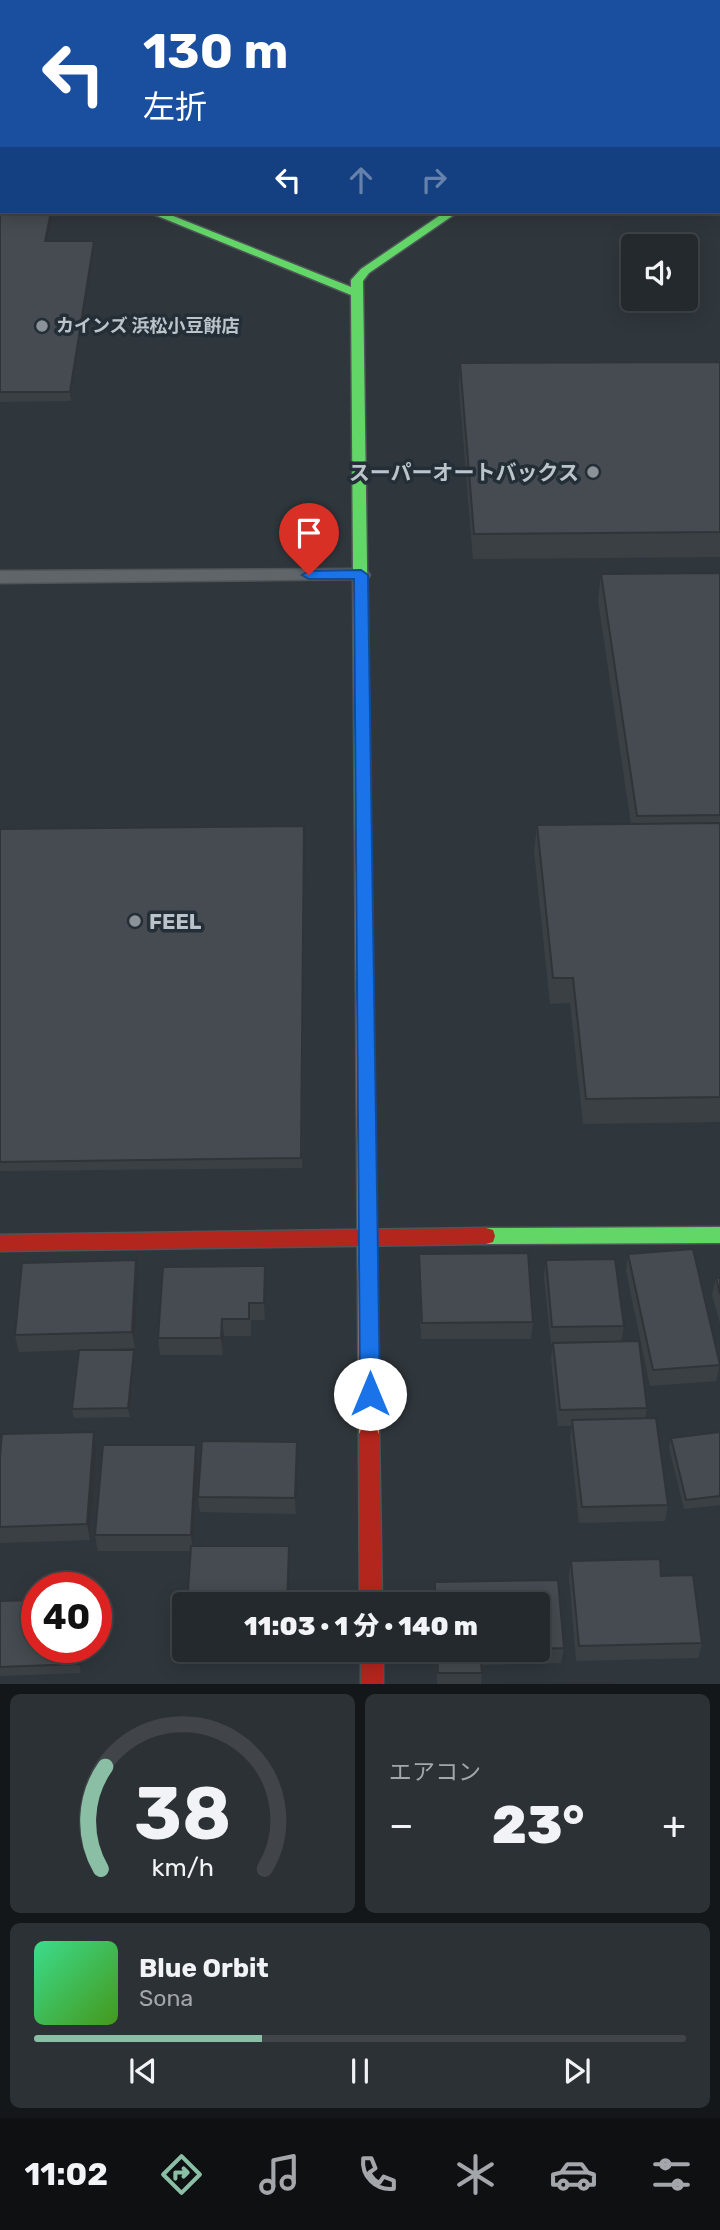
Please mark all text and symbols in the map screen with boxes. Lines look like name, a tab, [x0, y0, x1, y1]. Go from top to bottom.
text: 130 m	[143, 22, 288, 80]
icon: left	[28, 28, 119, 119]
text: 左折	[143, 88, 207, 126]
icon: left	[269, 161, 307, 199]
icon: ahead	[342, 161, 380, 199]
icon: right	[415, 161, 453, 199]
map controls	[621, 234, 698, 311]
button: sound	[621, 234, 698, 311]
place label: カインズ 浜松小豆餠店	[56, 315, 239, 337]
marker: カインズ 浜松小豆餠店	[34, 318, 50, 334]
place label: スーパーオートバックス	[349, 460, 579, 485]
marker: スーパーオートバックス	[585, 464, 601, 480]
pin	[279, 503, 339, 575]
icon: arrive	[290, 514, 328, 552]
place label: FEEL	[149, 909, 202, 934]
marker: FEEL	[127, 913, 143, 929]
position arrow	[333, 1357, 407, 1431]
speed limit sign: 40	[21, 1572, 112, 1663]
text: 11:03 · 1 分 · 140 m	[244, 1611, 478, 1642]
text: エアコン	[389, 1758, 481, 1786]
text: 38	[134, 1772, 231, 1858]
text: 23°	[492, 1794, 584, 1856]
text: −	[389, 1802, 414, 1848]
text: +	[662, 1802, 686, 1848]
text: km/h	[151, 1853, 214, 1882]
text: Blue Orbit	[139, 1953, 269, 1984]
text: Sona	[139, 1984, 193, 2012]
icon: previous	[124, 2052, 162, 2090]
icon: pause	[341, 2052, 379, 2090]
icon: next	[558, 2052, 596, 2090]
icon: directions	[157, 2150, 206, 2199]
icon: music	[255, 2150, 304, 2199]
icon: phone	[353, 2150, 402, 2199]
icon: climate	[451, 2150, 500, 2199]
icon: car	[549, 2150, 598, 2199]
icon: filters	[647, 2150, 696, 2199]
text: 11:02	[24, 2155, 108, 2193]

